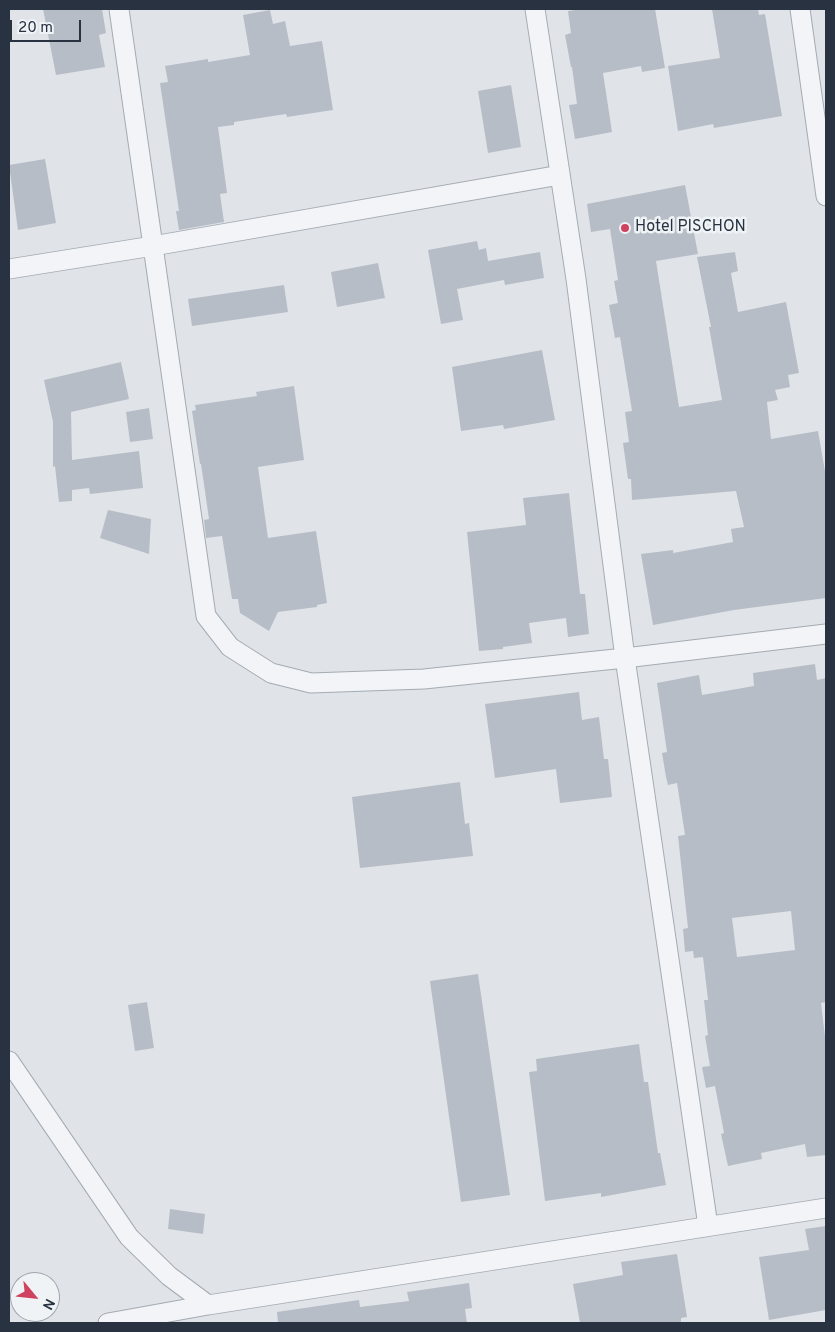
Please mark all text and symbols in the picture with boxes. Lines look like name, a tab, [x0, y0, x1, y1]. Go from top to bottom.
scale bar	[12, 10, 84, 42]
text: 20 m	[18, 19, 53, 38]
place label: Hotel PISCHON	[635, 218, 746, 238]
marker: Hotel PISCHON	[619, 222, 631, 234]
north arrow	[10, 1272, 60, 1322]
text: N	[38, 1295, 58, 1312]

